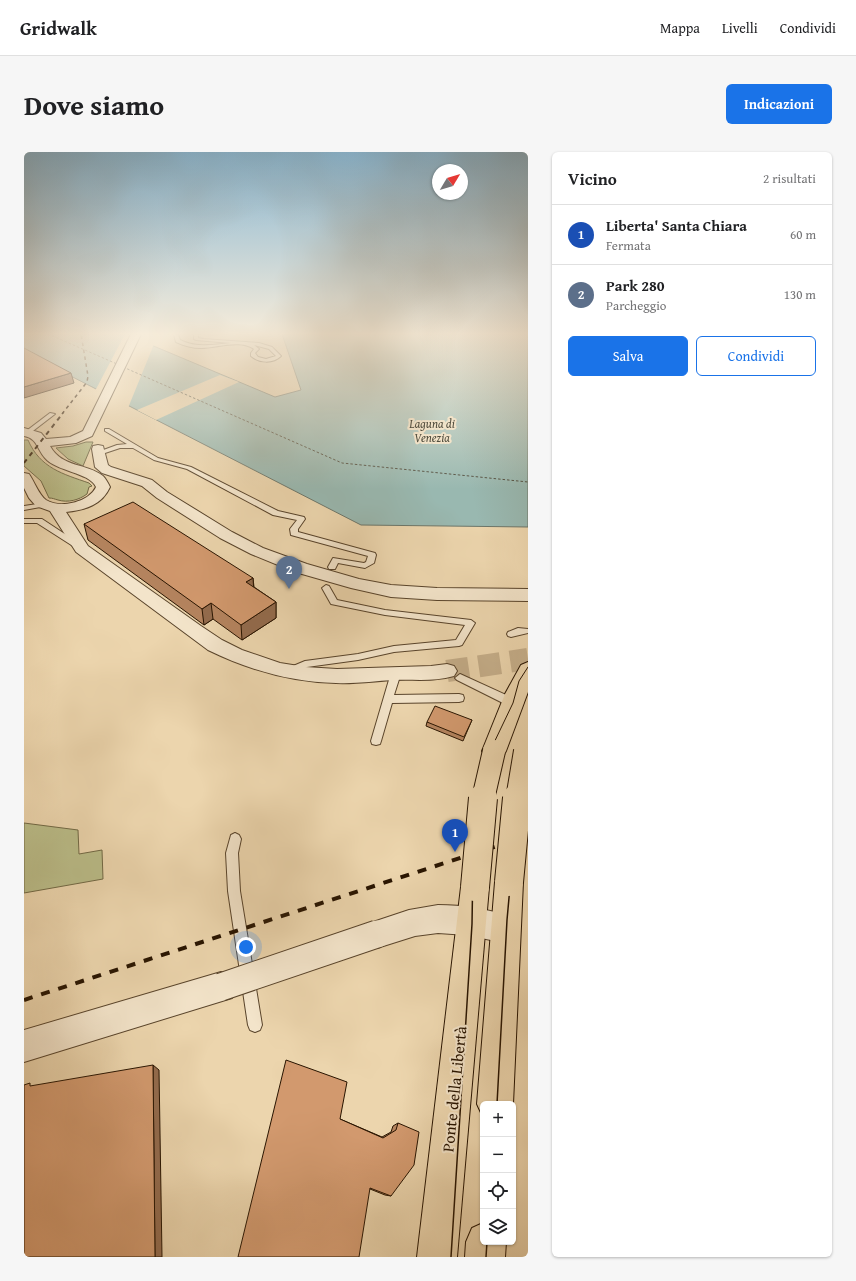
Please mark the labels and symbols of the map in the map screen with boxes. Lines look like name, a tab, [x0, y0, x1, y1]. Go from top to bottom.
north arrow	[432, 164, 468, 200]
water label: Laguna di Venezia	[408, 415, 455, 446]
pin: 2	[276, 556, 302, 589]
pin: 1	[442, 819, 468, 852]
your location	[236, 937, 256, 957]
street label: Ponte della Libertà	[435, 1024, 473, 1153]

